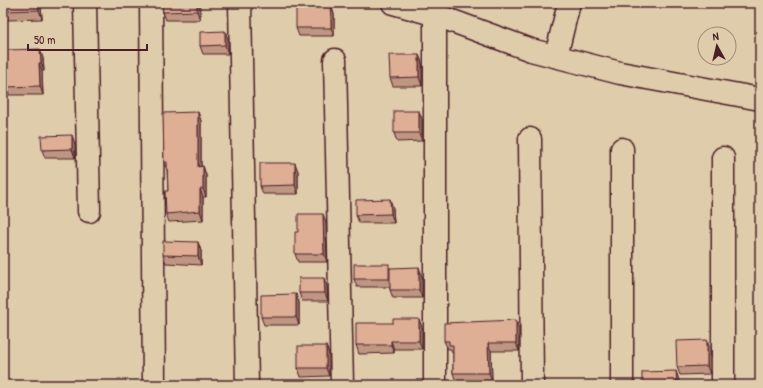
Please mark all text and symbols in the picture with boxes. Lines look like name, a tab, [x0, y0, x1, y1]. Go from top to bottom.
scale bar	[28, 26, 147, 52]
north arrow	[697, 26, 737, 66]
text: N	[712, 29, 720, 43]
text: 50 m	[34, 31, 55, 48]

